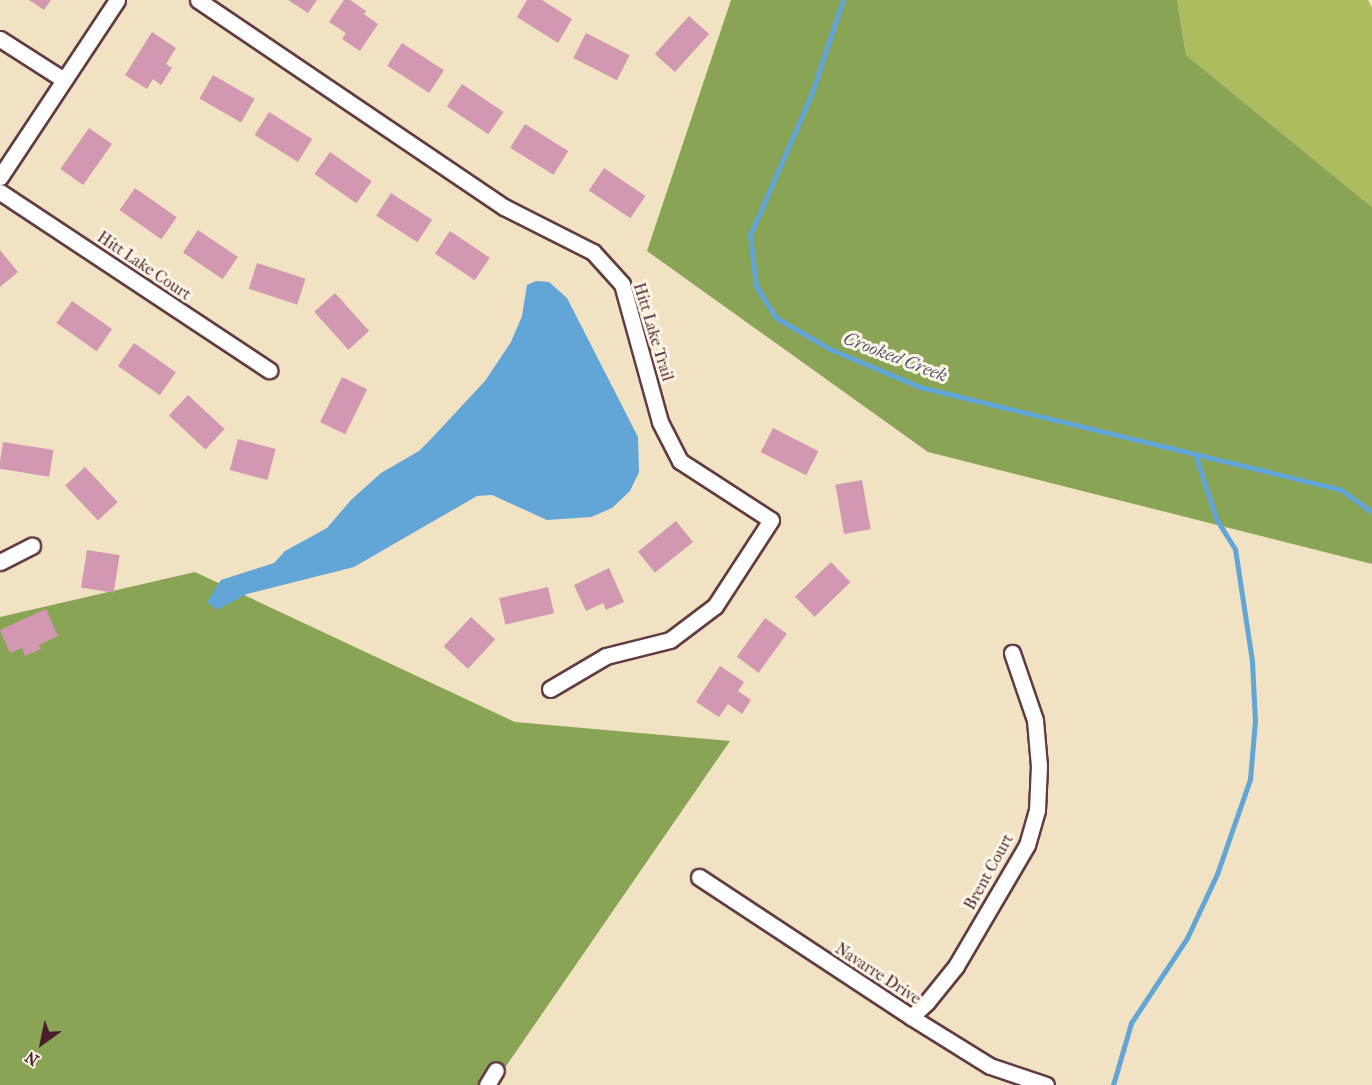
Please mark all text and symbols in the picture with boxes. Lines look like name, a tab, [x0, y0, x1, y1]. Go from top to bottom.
street label: Hitt Lake Court	[93, 228, 195, 304]
street label: Hitt Lake Trail	[629, 281, 677, 383]
water label: Crooked Creek	[840, 328, 950, 388]
street label: Brent Court	[960, 831, 1018, 913]
street label: Navarre Drive	[832, 939, 924, 1009]
north arrow	[12, 1013, 72, 1073]
text: N	[22, 1047, 42, 1070]

